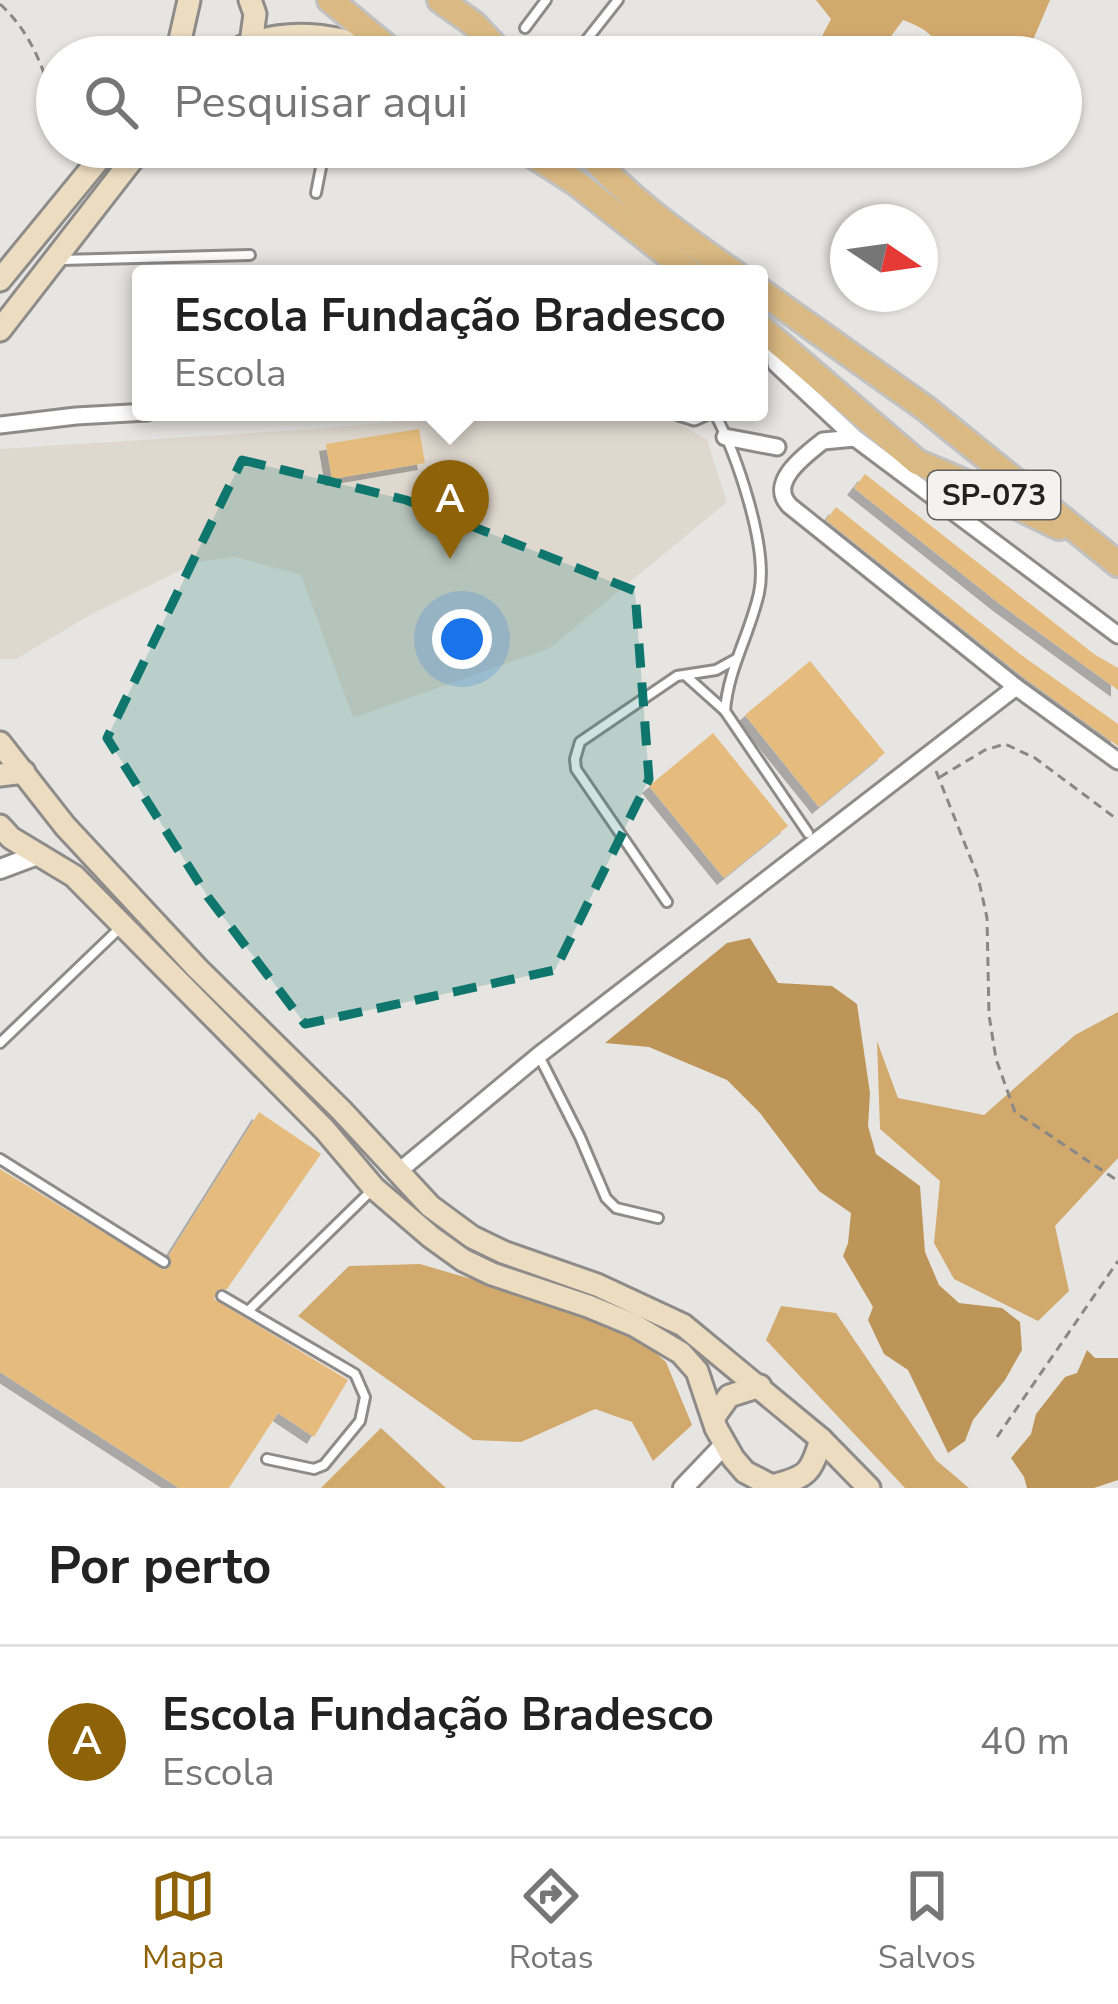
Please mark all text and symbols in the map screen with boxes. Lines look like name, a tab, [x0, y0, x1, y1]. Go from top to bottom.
search box	[36, 36, 1082, 168]
icon: search	[78, 69, 144, 135]
text: Pesquisar aqui	[174, 72, 468, 133]
north arrow	[830, 204, 938, 312]
popup	[132, 265, 768, 421]
text: Escola Fundação Bradesco	[174, 286, 726, 347]
text: Escola	[174, 347, 287, 400]
pin: A	[411, 460, 489, 559]
road number: SP-073	[928, 471, 1060, 519]
your location	[432, 609, 492, 669]
text: Por perto	[48, 1531, 271, 1601]
text: Escola Fundação Bradesco	[162, 1685, 714, 1746]
text: A	[72, 1715, 102, 1768]
text: 40 m	[980, 1715, 1070, 1768]
text: Escola	[162, 1746, 275, 1799]
tab: Mapa	[142, 1863, 225, 1980]
tab: Rotas	[509, 1863, 594, 1980]
tab: Salvos	[878, 1863, 976, 1980]

